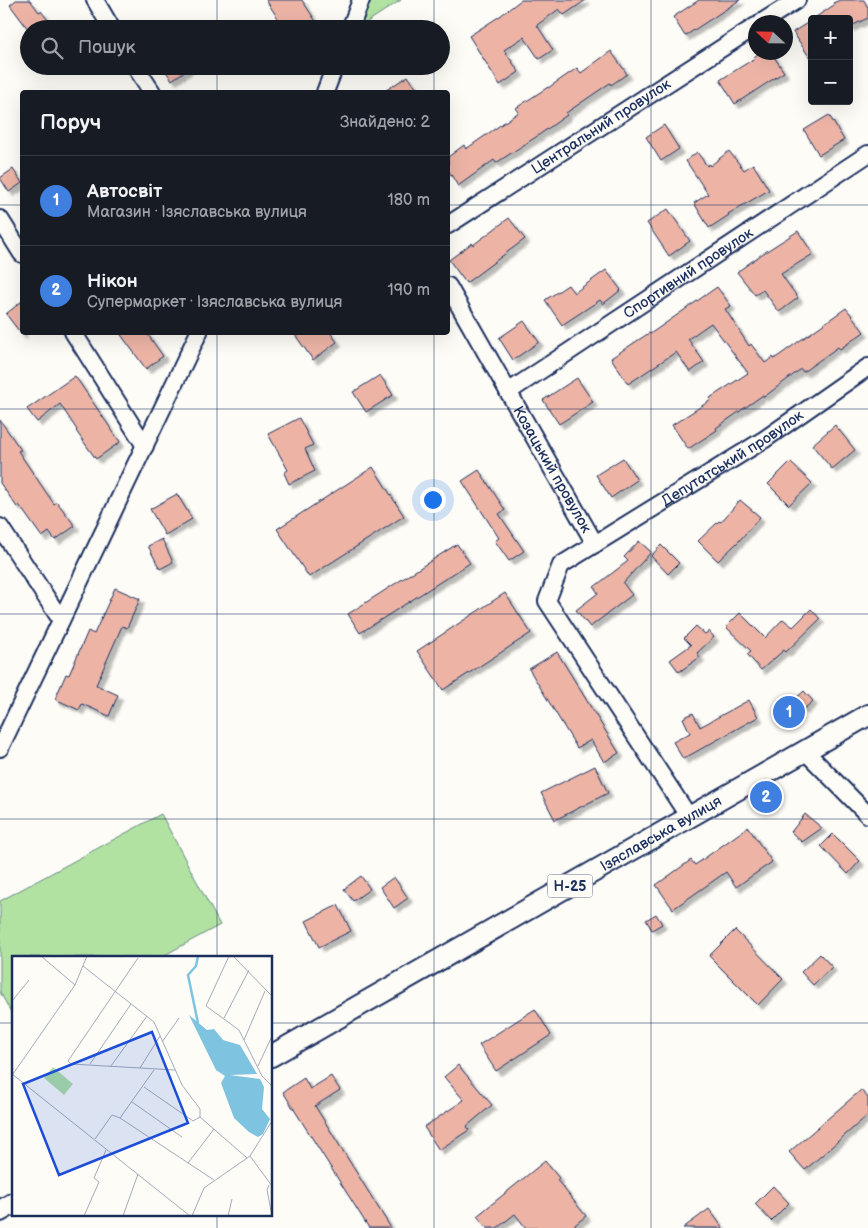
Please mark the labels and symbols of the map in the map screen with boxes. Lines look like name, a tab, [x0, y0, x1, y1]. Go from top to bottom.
north arrow	[748, 15, 793, 60]
street label: Центральний провулок	[528, 74, 674, 178]
street label: Спортивний провулок	[620, 223, 757, 323]
street label: Козацький провулок	[509, 403, 596, 536]
street label: Депутатський провулок	[658, 406, 807, 510]
your location	[420, 487, 446, 513]
pin: 1	[773, 693, 805, 731]
pin: 2	[750, 778, 782, 816]
street label: Ізяславська вулиця	[597, 791, 725, 875]
road number: Н-25	[548, 874, 592, 898]
inset map	[12, 956, 272, 1216]

